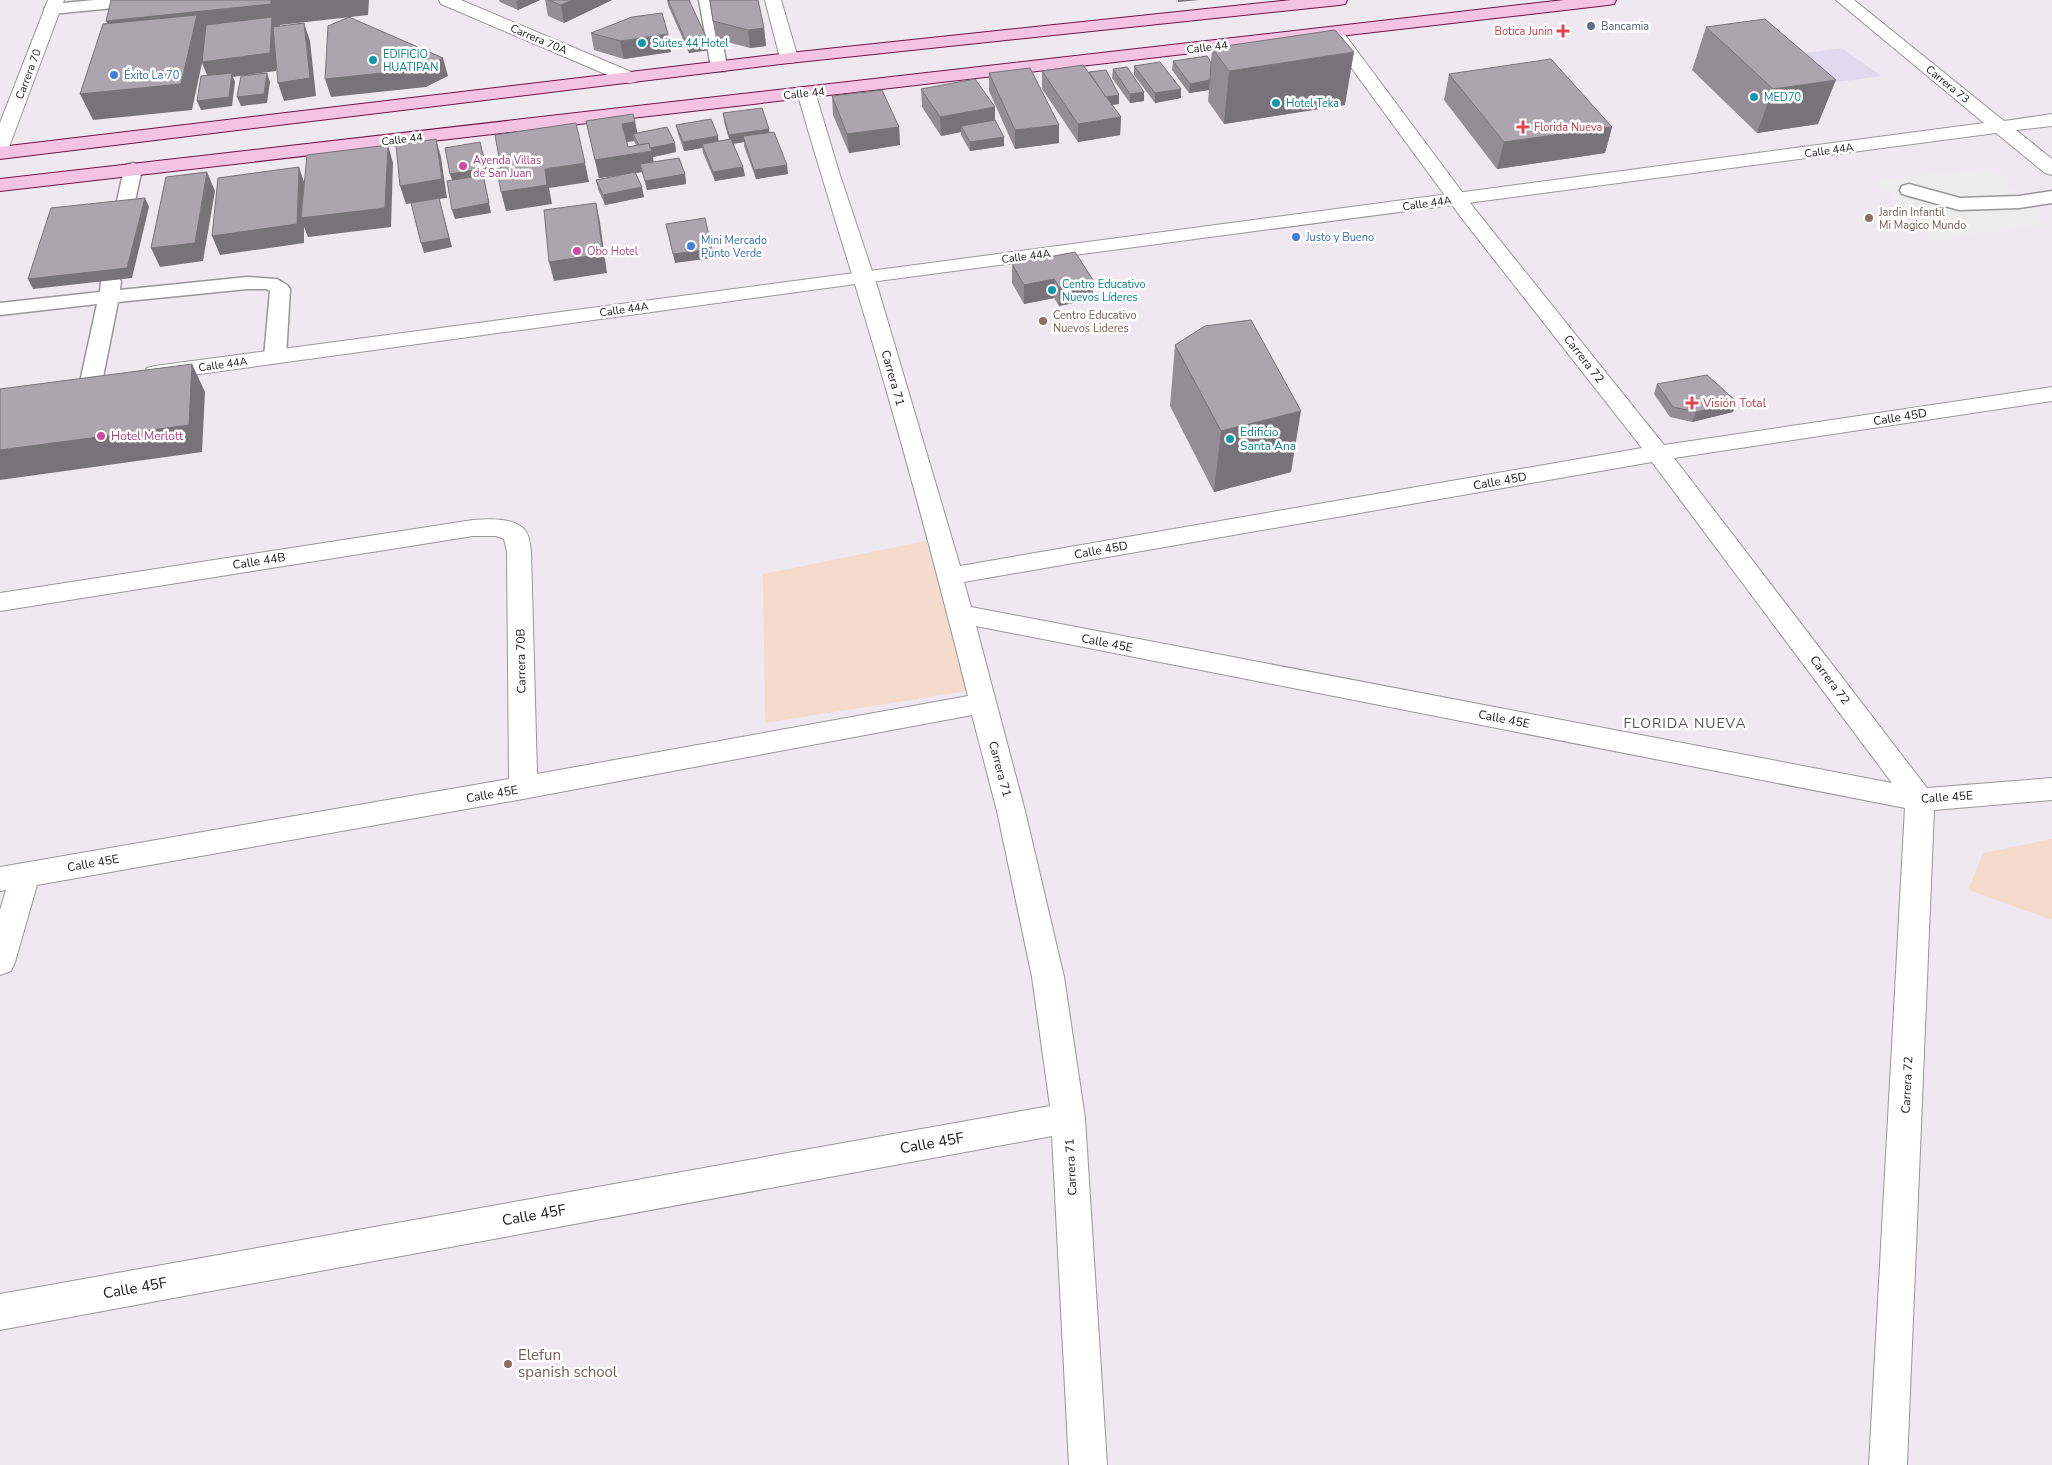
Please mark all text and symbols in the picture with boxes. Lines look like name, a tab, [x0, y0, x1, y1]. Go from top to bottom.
place label: Bancamia	[1601, 19, 1649, 34]
marker: Bancamia	[1585, 20, 1597, 32]
street label: Carrera 70A	[508, 21, 570, 58]
place label: Botica Junin	[1495, 24, 1553, 39]
marker: Botica Junin	[1557, 25, 1569, 37]
place label: Suites 44 Hotel	[652, 36, 729, 51]
marker: Suites 44 Hotel	[636, 37, 648, 49]
street label: Calle 44	[1186, 37, 1229, 57]
street label: Carrera 70	[12, 47, 45, 101]
place label: EDIFICIO HUATIPAN	[383, 47, 438, 75]
marker: EDIFICIO HUATIPAN	[367, 54, 379, 66]
street label: Carrera 73	[1923, 62, 1973, 107]
place label: Éxito La 70	[124, 67, 180, 83]
marker: Éxito La 70	[108, 69, 120, 81]
street label: Calle 44	[783, 84, 826, 103]
place label: MED70	[1764, 90, 1802, 105]
marker: MED70	[1748, 91, 1760, 103]
place label: Hotel Teka	[1286, 96, 1339, 111]
marker: Hotel Teka	[1270, 97, 1282, 109]
marker: Florida Nueva	[1516, 120, 1530, 134]
place label: Florida Nueva	[1534, 120, 1603, 135]
street label: Calle 44	[381, 129, 424, 149]
street label: Calle 44A	[1804, 140, 1855, 161]
place label: Ayenda Villas de San Juan	[473, 153, 541, 181]
marker: Ayenda Villas de San Juan	[457, 160, 469, 172]
street label: Calle 44A	[1402, 193, 1453, 214]
place label: Jardin Infantil Mi Magico Mundo	[1878, 205, 1966, 233]
marker: Jardin Infantil Mi Magico Mundo	[1863, 212, 1875, 224]
place label: Justo y Bueno	[1305, 230, 1374, 245]
marker: Justo y Bueno	[1290, 231, 1302, 243]
place label: Mini Mercado Punto Verde	[701, 233, 767, 261]
marker: Mini Mercado Punto Verde	[685, 240, 697, 252]
place label: Obo Hotel	[587, 244, 639, 259]
marker: Obo Hotel	[571, 245, 583, 257]
street label: Calle 44A	[1001, 246, 1052, 267]
place label: Centro Educativo Nuevos Líderes	[1062, 277, 1146, 305]
marker: Centro Educativo Nuevos Líderes	[1046, 284, 1058, 296]
street label: Calle 44A	[599, 299, 650, 320]
place label: Centro Educativo Nuevos Lideres	[1053, 308, 1137, 336]
marker: Centro Educativo Nuevos Lideres	[1037, 315, 1049, 327]
street label: Carrera 72	[1560, 332, 1608, 386]
street label: Carrera 71	[877, 348, 909, 408]
street label: Calle 44A	[198, 354, 249, 375]
place label: Visión Total	[1702, 395, 1767, 411]
marker: Visión Total	[1685, 396, 1699, 410]
street label: Calle 45D	[1872, 405, 1928, 429]
place label: Edificio Santa Ana	[1240, 424, 1296, 454]
place label: Hotel Merlott	[111, 428, 184, 444]
marker: Hotel Merlott	[95, 430, 107, 442]
marker: Edificio Santa Ana	[1224, 433, 1236, 445]
street label: Calle 45D	[1472, 468, 1528, 494]
street label: Calle 45D	[1073, 537, 1129, 563]
street label: Calle 44B	[231, 549, 287, 573]
street label: Carrera 70B	[512, 628, 530, 694]
street label: Calle 45E	[1080, 630, 1134, 656]
street label: Carrera 72	[1806, 652, 1854, 708]
street label: Calle 45E	[1477, 706, 1531, 732]
district label: FLORIDA NUEVA	[1623, 714, 1747, 733]
street label: Carrera 71	[985, 739, 1015, 799]
street label: Calle 45E	[465, 782, 519, 806]
street label: Calle 45E	[1920, 787, 1974, 807]
street label: Calle 45E	[66, 851, 120, 875]
street label: Carrera 72	[1898, 1056, 1916, 1114]
street label: Calle 45F	[898, 1128, 966, 1158]
street label: Carrera 71	[1062, 1138, 1080, 1196]
street label: Calle 45F	[500, 1200, 568, 1230]
street label: Calle 45F	[101, 1273, 169, 1303]
place label: Elefun spanish school	[518, 1345, 618, 1382]
marker: Elefun spanish school	[502, 1358, 514, 1370]

